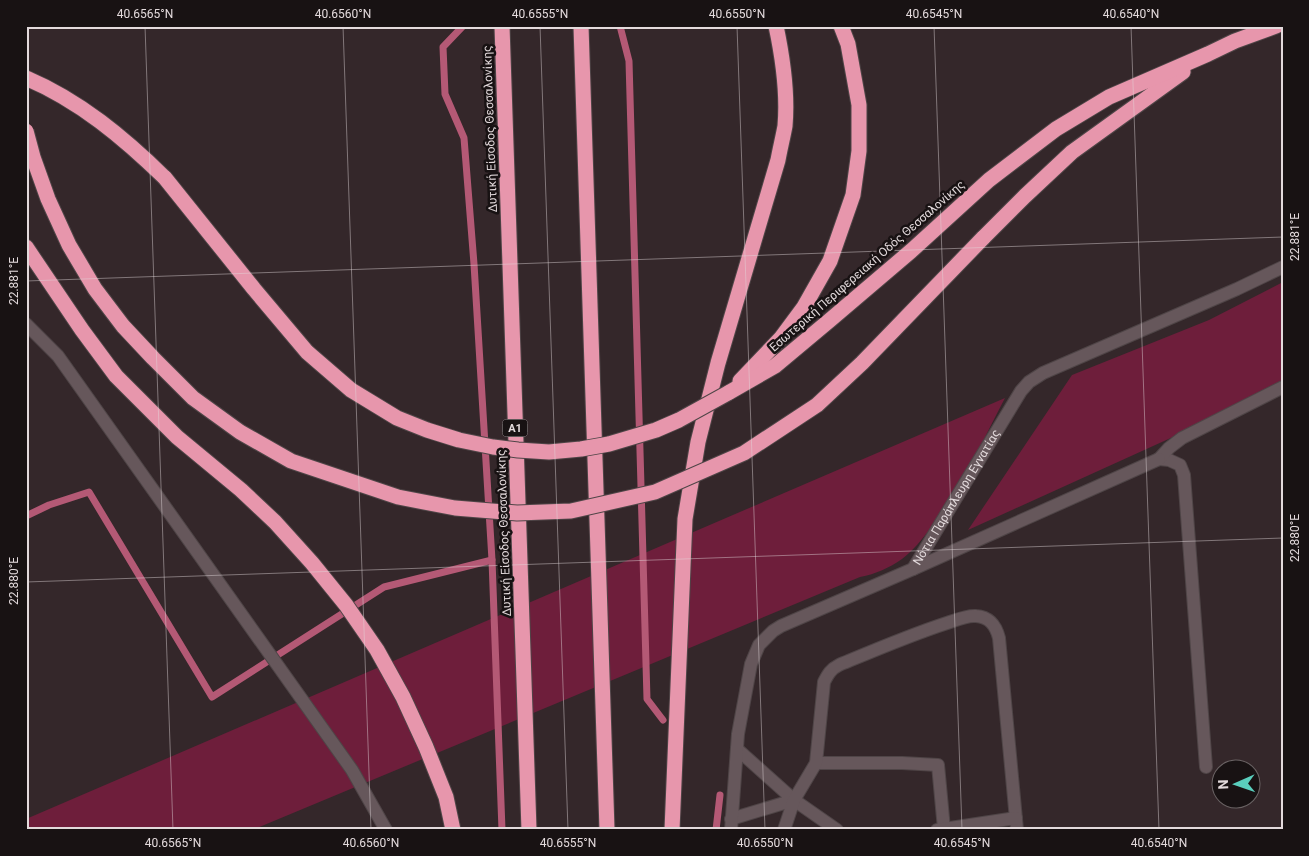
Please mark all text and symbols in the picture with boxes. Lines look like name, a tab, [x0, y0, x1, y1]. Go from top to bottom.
text: 40.6565°N	[117, 7, 173, 21]
text: 40.6560°N	[315, 7, 371, 21]
text: 40.6555°N	[512, 7, 568, 21]
text: 40.6550°N	[709, 7, 765, 21]
text: 40.6545°N	[906, 7, 962, 21]
text: 40.6540°N	[1103, 7, 1159, 21]
street label: Δυτική Είσοδος Θεσσαλονίκης	[480, 45, 500, 213]
street label: Εσωτερική Περιφερειακή Οδός Θεσσαλονίκης	[767, 178, 967, 354]
text: 22.881°E	[1288, 213, 1302, 261]
text: 22.881°E	[7, 257, 21, 305]
road number: Α1	[502, 419, 528, 436]
street label: Νότια Παράπλευρη Εγνατίας	[910, 427, 1003, 568]
street label: Δυτική Είσοδος Θεσσαλονίκης	[494, 449, 514, 617]
text: 22.880°E	[1288, 514, 1302, 562]
text: 22.880°E	[7, 557, 21, 605]
north arrow	[1212, 758, 1262, 808]
text: N	[1215, 779, 1231, 790]
text: 40.6565°N	[145, 836, 201, 850]
text: 40.6560°N	[343, 836, 399, 850]
text: 40.6555°N	[540, 836, 596, 850]
text: 40.6550°N	[737, 836, 793, 850]
text: 40.6545°N	[934, 836, 990, 850]
text: 40.6540°N	[1131, 836, 1187, 850]

